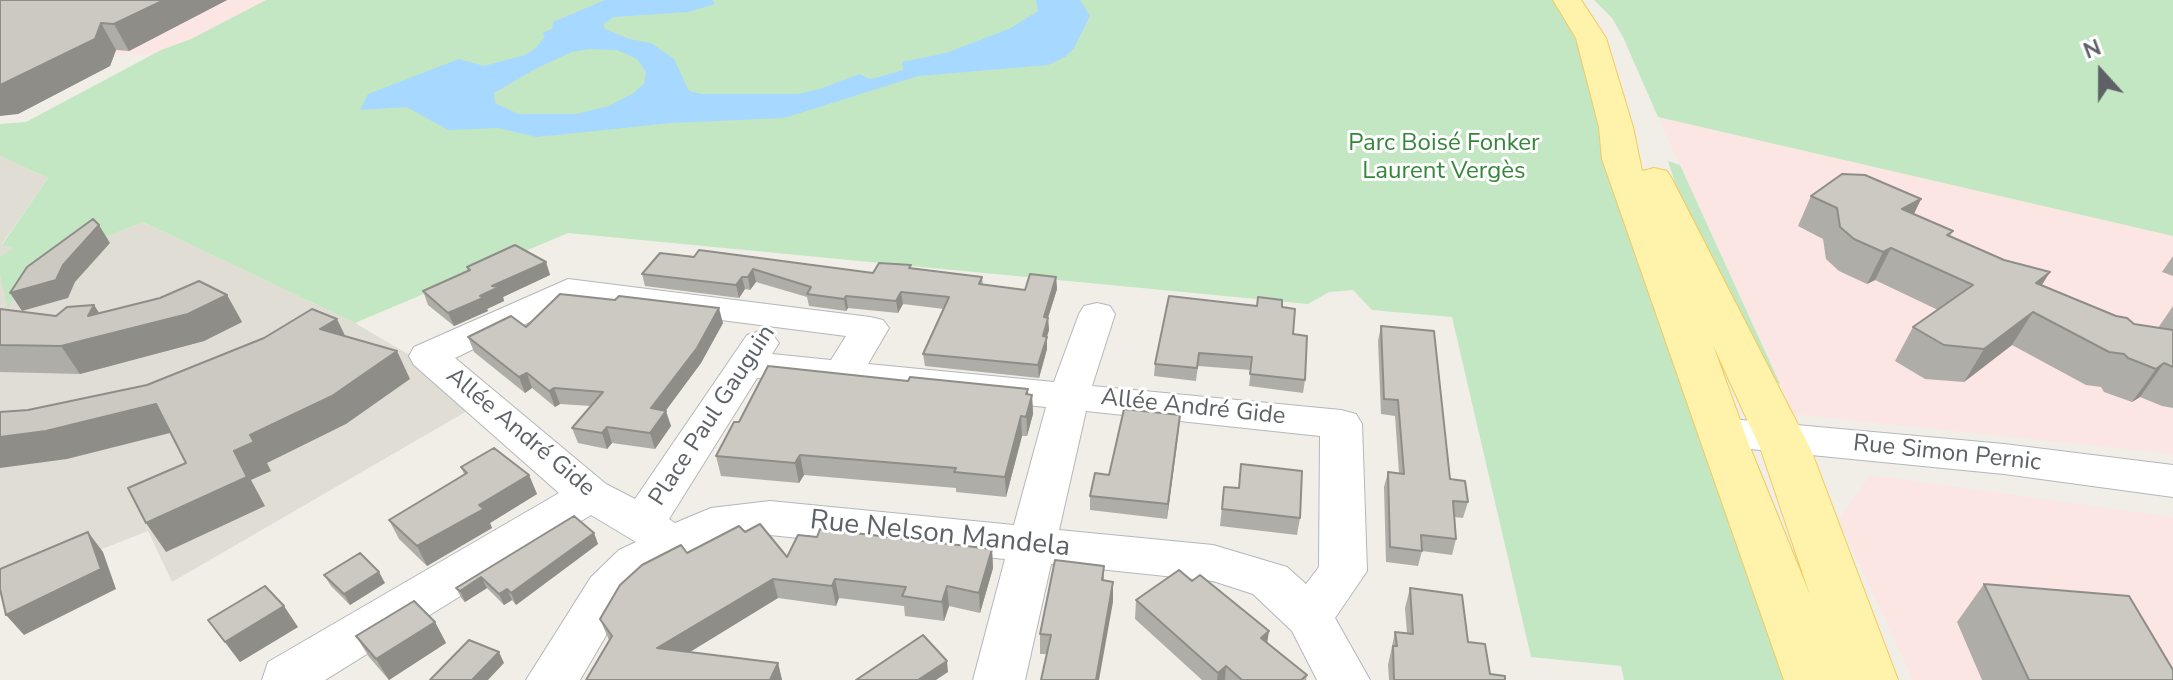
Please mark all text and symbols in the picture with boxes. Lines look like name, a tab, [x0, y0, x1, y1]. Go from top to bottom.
north arrow	[2061, 32, 2141, 112]
text: N	[2079, 33, 2105, 67]
park label: Parc Boisé Fonker Laurent Vergès	[1348, 130, 1540, 186]
street label: Place Paul Gauguin	[644, 320, 782, 512]
street label: Allée André Gide	[440, 362, 600, 504]
street label: Allée André Gide	[1099, 384, 1287, 432]
street label: Rue Simon Pernic	[1852, 430, 2042, 478]
street label: Rue Nelson Mandela	[808, 505, 1072, 565]

